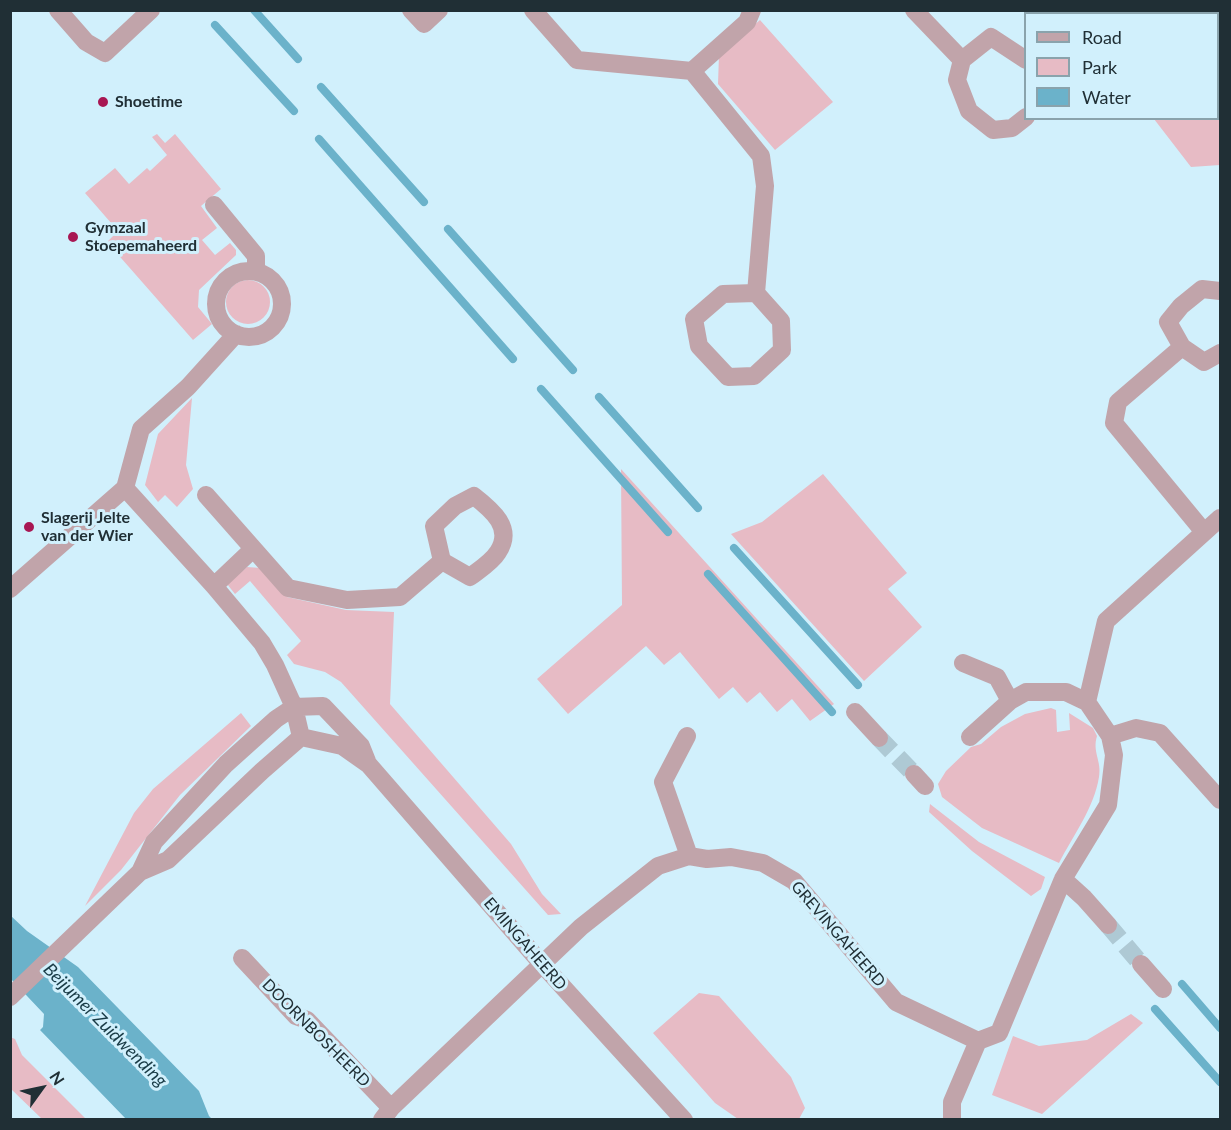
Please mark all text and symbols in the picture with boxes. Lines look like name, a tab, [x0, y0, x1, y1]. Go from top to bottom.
legend	[1024, 12, 1219, 120]
text: Road	[1082, 26, 1122, 48]
text: Park	[1082, 56, 1117, 78]
text: Water	[1082, 86, 1131, 108]
place label: Shoetime	[115, 92, 183, 112]
marker: Shoetime	[96, 95, 110, 109]
place label: Gymzaal Stoepemaheerd	[85, 218, 197, 256]
marker: Gymzaal Stoepemaheerd	[66, 230, 80, 244]
place label: Slagerij Jelte van der Wier	[41, 508, 133, 546]
marker: Slagerij Jelte van der Wier	[22, 520, 36, 534]
street label: GREVINGAHEERD	[787, 877, 889, 991]
street label: EMINGAHEERD	[480, 894, 570, 994]
water label: Beijumer Zuidwending	[39, 959, 171, 1091]
street label: DOORNBOSHEERD	[258, 975, 374, 1091]
north arrow	[12, 1058, 72, 1118]
text: N	[46, 1068, 69, 1088]

